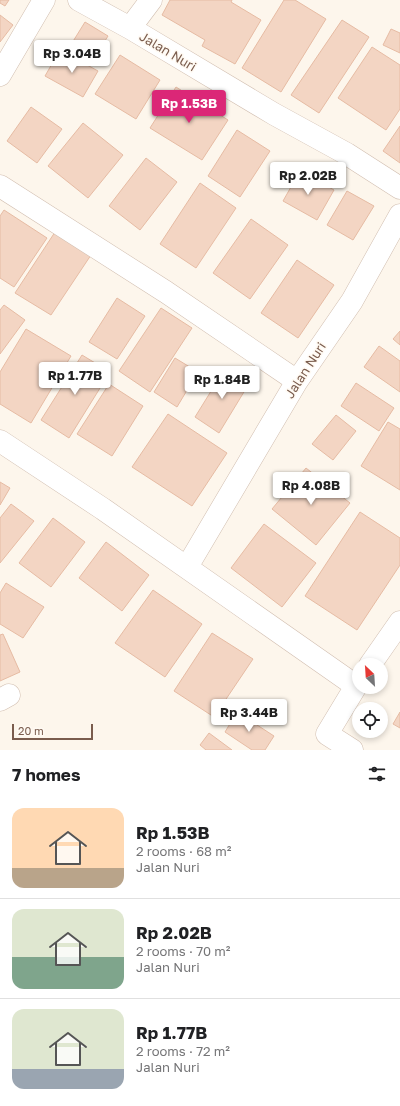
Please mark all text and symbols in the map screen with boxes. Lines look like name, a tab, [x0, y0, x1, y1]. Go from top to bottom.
street label: Jalan Nuri	[137, 28, 199, 74]
pin: Rp 3.04B	[31, 40, 113, 74]
text: Rp 3.04B	[43, 45, 101, 61]
pin: Rp 1.53B	[148, 90, 230, 124]
text: Rp 1.53B	[161, 95, 217, 111]
pin: Rp 2.02B	[267, 162, 349, 196]
text: Rp 2.02B	[279, 167, 337, 183]
street label: Jalan Nuri	[281, 339, 329, 401]
pin: Rp 1.77B	[34, 362, 116, 396]
pin: Rp 1.84B	[181, 366, 263, 400]
text: Rp 1.77B	[48, 367, 102, 383]
text: Rp 1.84B	[194, 371, 250, 387]
pin: Rp 4.08B	[270, 472, 352, 506]
text: Rp 4.08B	[282, 477, 340, 493]
north arrow	[352, 658, 388, 694]
map controls	[352, 658, 388, 738]
pin: Rp 3.44B	[208, 699, 290, 733]
button: locate	[352, 702, 388, 738]
text: Rp 3.44B	[220, 704, 278, 720]
scale bar	[12, 722, 93, 741]
text: 20 m	[18, 724, 44, 737]
icon: filters	[366, 763, 388, 785]
text: 7 homes	[12, 764, 80, 785]
text: Rp 1.53B	[136, 822, 209, 843]
icon: home	[44, 824, 92, 872]
text: 2 rooms · 68 m²	[136, 843, 231, 859]
text: Jalan Nuri	[136, 859, 200, 875]
text: Rp 2.02B	[136, 922, 212, 943]
icon: home	[44, 925, 92, 973]
text: 2 rooms · 70 m²	[136, 943, 231, 959]
text: Jalan Nuri	[136, 959, 200, 975]
text: Rp 1.77B	[136, 1022, 207, 1043]
icon: home	[44, 1025, 92, 1073]
text: 2 rooms · 72 m²	[136, 1043, 230, 1059]
text: Jalan Nuri	[136, 1059, 200, 1075]

